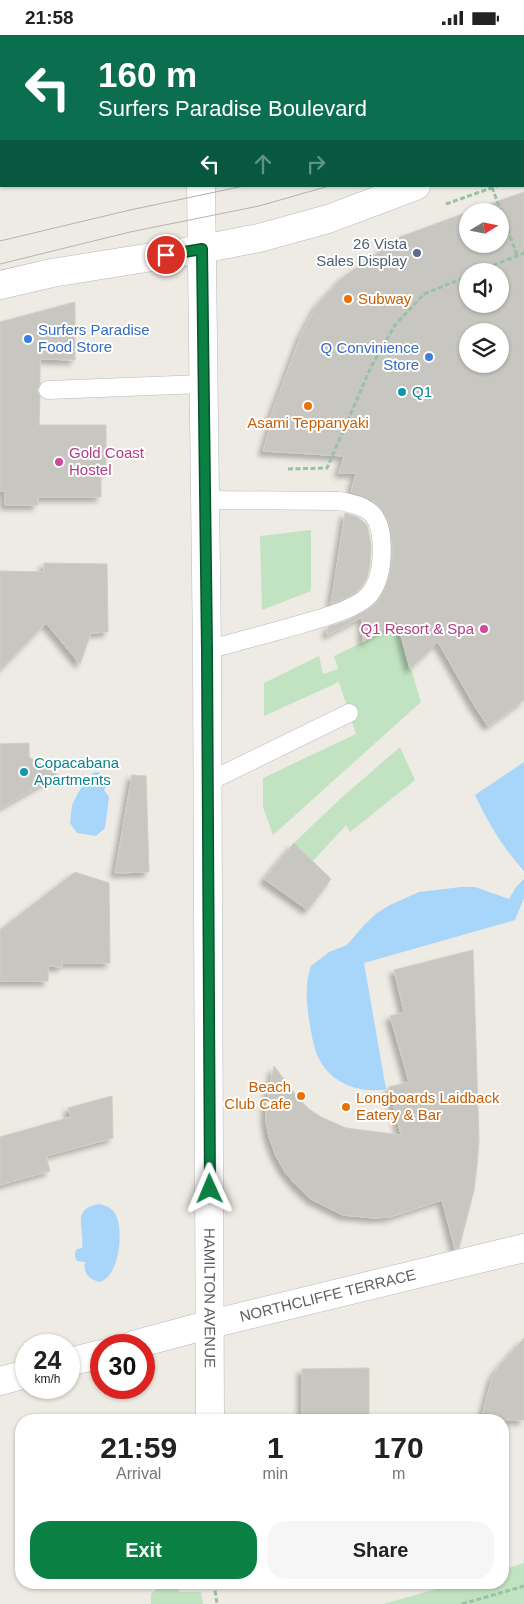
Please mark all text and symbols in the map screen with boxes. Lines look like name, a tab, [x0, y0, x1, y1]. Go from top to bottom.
text: 21:58	[25, 7, 74, 28]
icon: left	[15, 55, 80, 120]
text: 160 m	[98, 55, 197, 94]
text: Surfers Paradise Boulevard	[98, 96, 367, 121]
icon: left	[196, 150, 224, 178]
icon: ahead	[249, 150, 277, 178]
icon: right	[302, 150, 330, 178]
north arrow	[459, 203, 509, 253]
map controls	[459, 203, 509, 373]
pin	[145, 234, 187, 276]
place label: 26 Vista Sales Display	[316, 235, 408, 269]
icon: arrive	[152, 241, 180, 269]
marker: 26 Vista Sales Display	[411, 247, 423, 259]
button: sound	[459, 263, 509, 313]
place label: Subway	[358, 290, 412, 307]
marker: Subway	[342, 293, 354, 305]
place label: Surfers Paradise Food Store	[38, 321, 150, 355]
button: layers	[459, 323, 509, 373]
marker: Surfers Paradise Food Store	[22, 333, 34, 345]
place label: Q Convinience Store	[321, 339, 419, 373]
marker: Q Convinience Store	[423, 351, 435, 363]
place label: Q1	[412, 383, 432, 400]
marker: Q1	[396, 386, 408, 398]
marker: Asami Teppanyaki	[302, 400, 314, 412]
place label: Asami Teppanyaki	[247, 414, 369, 431]
place label: Gold Coast Hostel	[69, 444, 145, 478]
marker: Gold Coast Hostel	[53, 456, 65, 468]
place label: Q1 Resort & Spa	[361, 620, 475, 637]
marker: Q1 Resort & Spa	[478, 623, 490, 635]
place label: Copacabana Apartments	[34, 754, 120, 788]
marker: Copacabana Apartments	[18, 766, 30, 778]
place label: Beach Club Cafe	[224, 1078, 291, 1112]
place label: Longboards Laidback Eatery & Bar	[356, 1089, 500, 1123]
marker: Beach Club Cafe	[295, 1090, 307, 1102]
marker: Longboards Laidback Eatery & Bar	[340, 1101, 352, 1113]
position arrow	[183, 1162, 235, 1214]
street label: HAMILTON AVENUE	[201, 1228, 219, 1368]
street label: NORTHCLIFFE TERRACE	[238, 1266, 417, 1325]
speed limit sign: 30	[90, 1334, 155, 1399]
text: 24	[34, 1346, 61, 1374]
text: km/h	[34, 1372, 61, 1386]
text: 21:59	[100, 1431, 177, 1464]
text: 1	[267, 1431, 284, 1464]
text: 170	[374, 1431, 424, 1464]
text: Arrival	[116, 1465, 161, 1482]
text: min	[262, 1465, 288, 1482]
text: m	[392, 1465, 405, 1482]
button: Exit	[30, 1521, 257, 1579]
button: Share	[267, 1521, 494, 1579]

